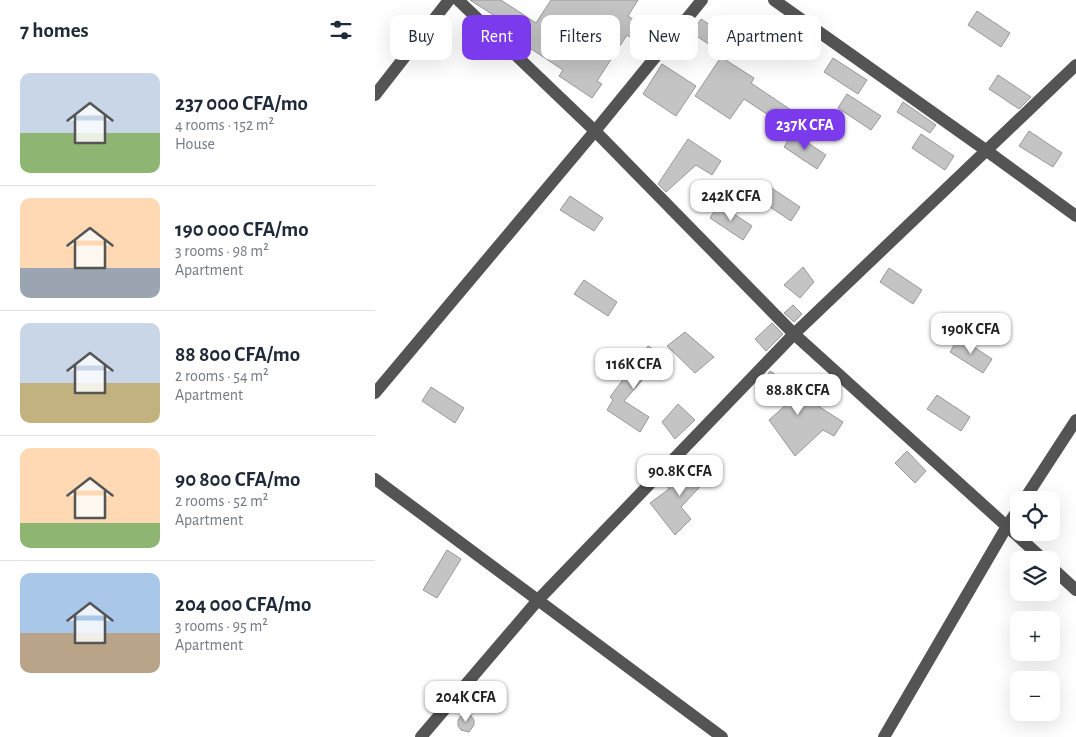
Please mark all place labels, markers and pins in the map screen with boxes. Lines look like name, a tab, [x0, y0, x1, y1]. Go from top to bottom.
pin: 237K CFA	[753, 108, 857, 151]
pin: 242K CFA	[679, 180, 783, 222]
pin: 190K CFA	[919, 312, 1023, 355]
pin: 116K CFA	[582, 348, 686, 390]
pin: 88.8K CFA	[741, 374, 855, 416]
pin: 90.8K CFA	[623, 454, 737, 497]
pin: 204K CFA	[414, 680, 518, 723]

